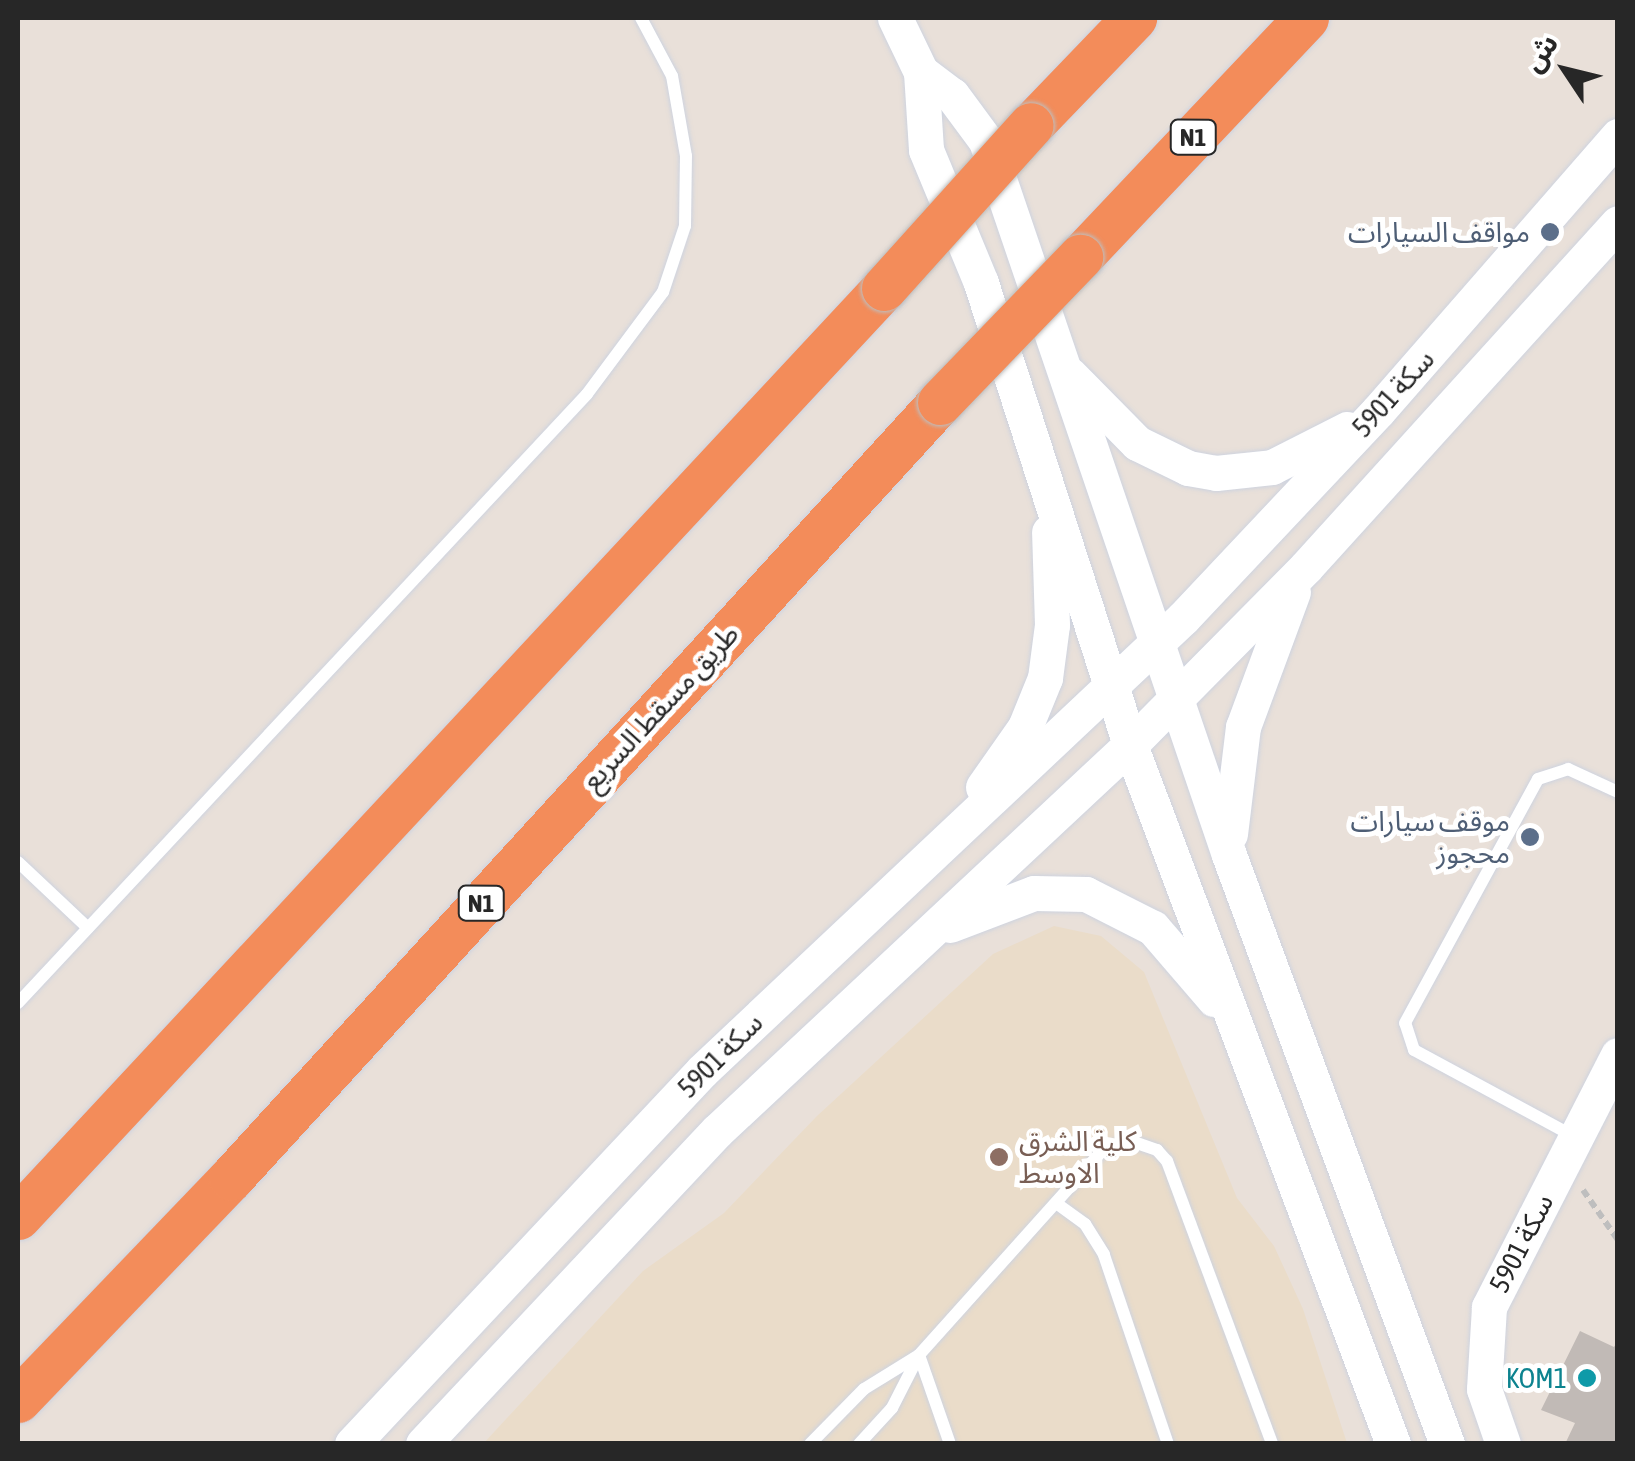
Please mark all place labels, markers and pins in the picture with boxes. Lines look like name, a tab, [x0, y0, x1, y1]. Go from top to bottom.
place label: مواقف السيارات	[1348, 215, 1530, 249]
marker: مواقف السيارات	[1539, 221, 1561, 243]
place label: موقف سيارات محجوز	[1350, 804, 1510, 870]
marker: موقف سيارات محجوز	[1519, 826, 1541, 848]
place label: كلية الشرق الاوسط	[1019, 1124, 1136, 1190]
marker: كلية الشرق الاوسط	[988, 1146, 1010, 1168]
place label: KOM1	[1506, 1361, 1567, 1395]
marker: KOM1	[1576, 1367, 1598, 1389]

